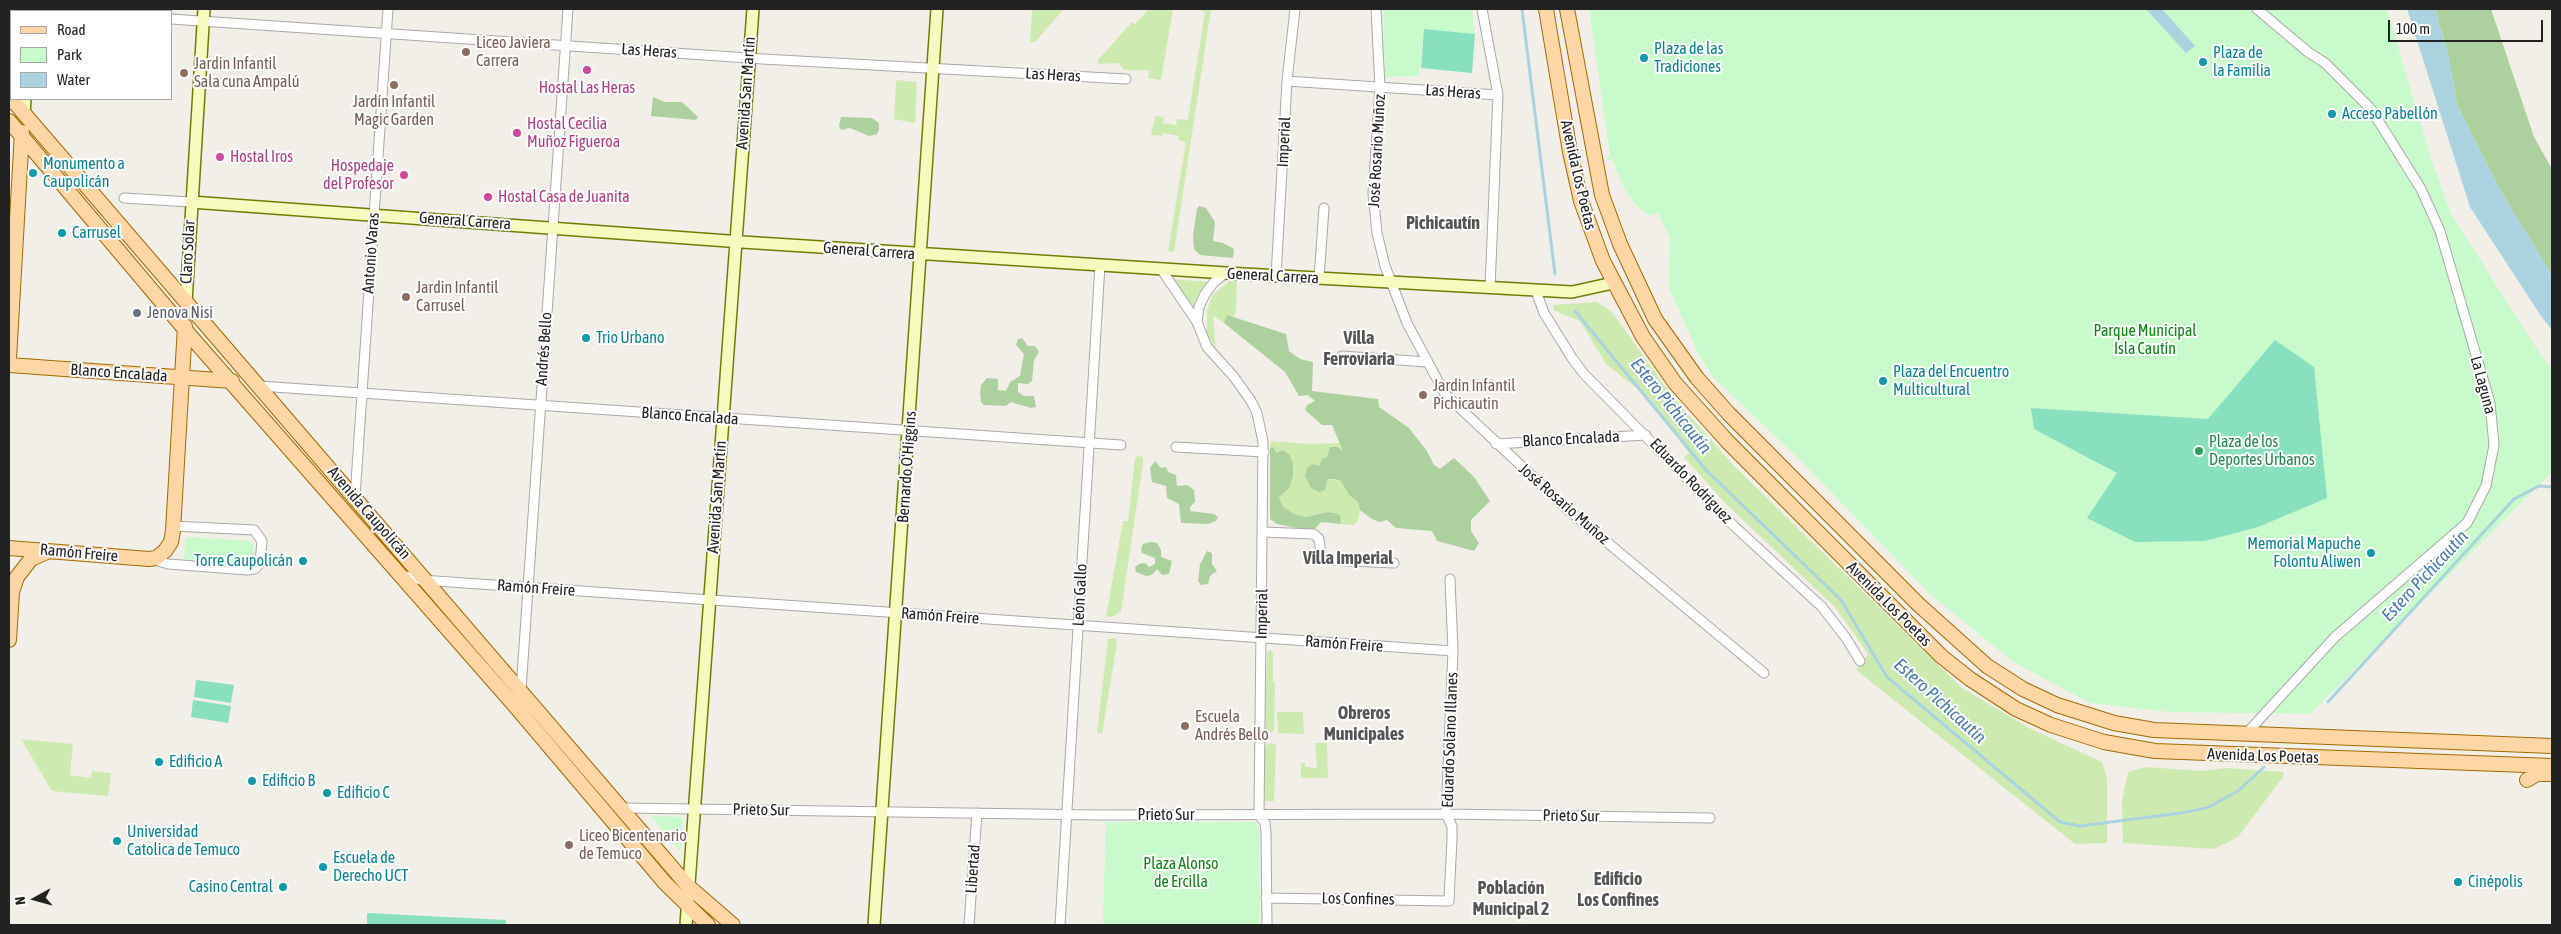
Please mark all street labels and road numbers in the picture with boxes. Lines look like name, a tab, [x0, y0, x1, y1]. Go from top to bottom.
street label: Avenida San Martín	[732, 36, 760, 150]
street label: Las Heras	[621, 39, 677, 63]
street label: Las Heras	[1025, 64, 1081, 86]
street label: Las Heras	[1425, 80, 1481, 104]
street label: José Rosario Muñoz	[1364, 94, 1390, 208]
street label: Imperial	[1273, 116, 1295, 168]
street label: Avenida Los Poetas	[1556, 118, 1600, 232]
street label: General Carrera	[418, 208, 512, 234]
street label: Antonio Varas	[359, 212, 383, 294]
street label: Claro Solar	[177, 220, 199, 284]
street label: General Carrera	[822, 238, 916, 264]
street label: General Carrera	[1226, 264, 1320, 288]
street label: Andrés Bello	[532, 312, 556, 386]
street label: La Laguna	[2466, 354, 2500, 416]
street label: Blanco Encalada	[70, 360, 168, 386]
street label: Blanco Encalada	[641, 403, 739, 429]
street label: Bernardo O'Higgins	[894, 410, 920, 524]
street label: Blanco Encalada	[1522, 427, 1620, 451]
street label: Eduardo Rodríguez	[1646, 435, 1736, 527]
street label: Avenida San Martín	[703, 440, 731, 554]
street label: José Rosario Muñoz	[1515, 459, 1613, 549]
street label: Avenida Caupolicán	[323, 463, 415, 563]
street label: Ramón Freire	[39, 540, 119, 566]
street label: Avenida Los Poetas	[1843, 558, 1935, 650]
street label: León Gallo	[1069, 563, 1091, 627]
street label: Ramón Freire	[496, 576, 576, 600]
street label: Imperial	[1252, 589, 1272, 639]
street label: Ramón Freire	[900, 604, 980, 628]
street label: Ramón Freire	[1304, 632, 1384, 656]
street label: Eduardo Solano Illanes	[1438, 672, 1462, 808]
street label: Avenida Los Poetas	[2207, 744, 2319, 768]
street label: Prieto Sur	[732, 800, 790, 820]
street label: Prieto Sur	[1138, 805, 1194, 825]
street label: Prieto Sur	[1542, 806, 1600, 826]
street label: Libertad	[962, 844, 984, 894]
street label: Los Confines	[1321, 889, 1395, 909]

